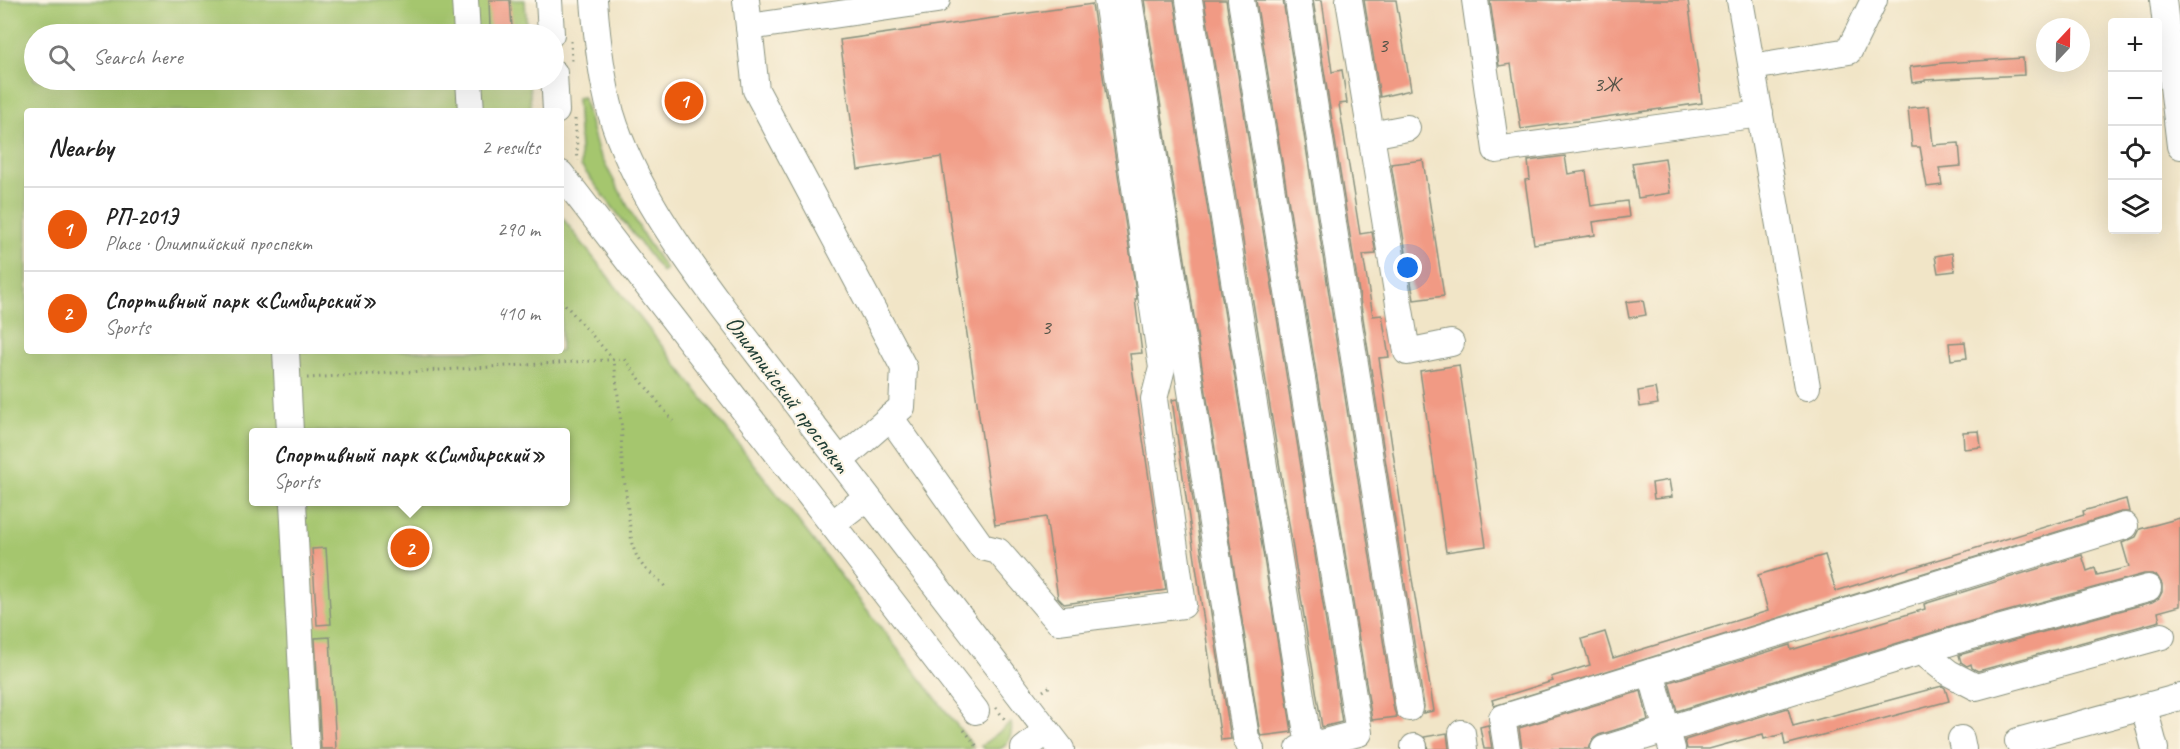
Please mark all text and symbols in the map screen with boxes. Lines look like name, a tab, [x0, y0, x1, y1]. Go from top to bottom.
north arrow	[2036, 18, 2090, 72]
map controls	[2108, 18, 2162, 234]
button: +	[2108, 18, 2162, 72]
search box	[24, 24, 564, 90]
house number: 3	[1378, 32, 1389, 58]
icon: search	[45, 41, 78, 74]
text: Search here	[93, 43, 183, 71]
house number: 3Ж	[1594, 71, 1623, 97]
button: −	[2108, 72, 2162, 126]
pin: 1	[664, 78, 704, 124]
button: locate	[2108, 126, 2162, 180]
text: Nearby	[48, 131, 113, 164]
text: 2 results	[481, 135, 540, 160]
button: layers	[2108, 180, 2162, 234]
text: РП-201Э	[105, 203, 178, 231]
text: 1	[63, 217, 72, 242]
text: 290 m	[497, 217, 540, 242]
text: Place · Олимпийский проспект	[105, 231, 312, 256]
your location	[1393, 253, 1422, 282]
text: Спортивный парк «Симбирский»	[105, 287, 376, 315]
text: 2	[63, 301, 72, 326]
text: 410 m	[497, 301, 540, 326]
street label: Олимпийский проспект	[719, 309, 858, 479]
house number: 3	[1041, 314, 1052, 340]
text: Sports	[105, 315, 150, 340]
popup	[249, 428, 570, 506]
text: Спортивный парк «Симбирский»	[274, 441, 545, 469]
text: Sports	[274, 469, 319, 494]
pin: 2	[390, 526, 430, 570]

